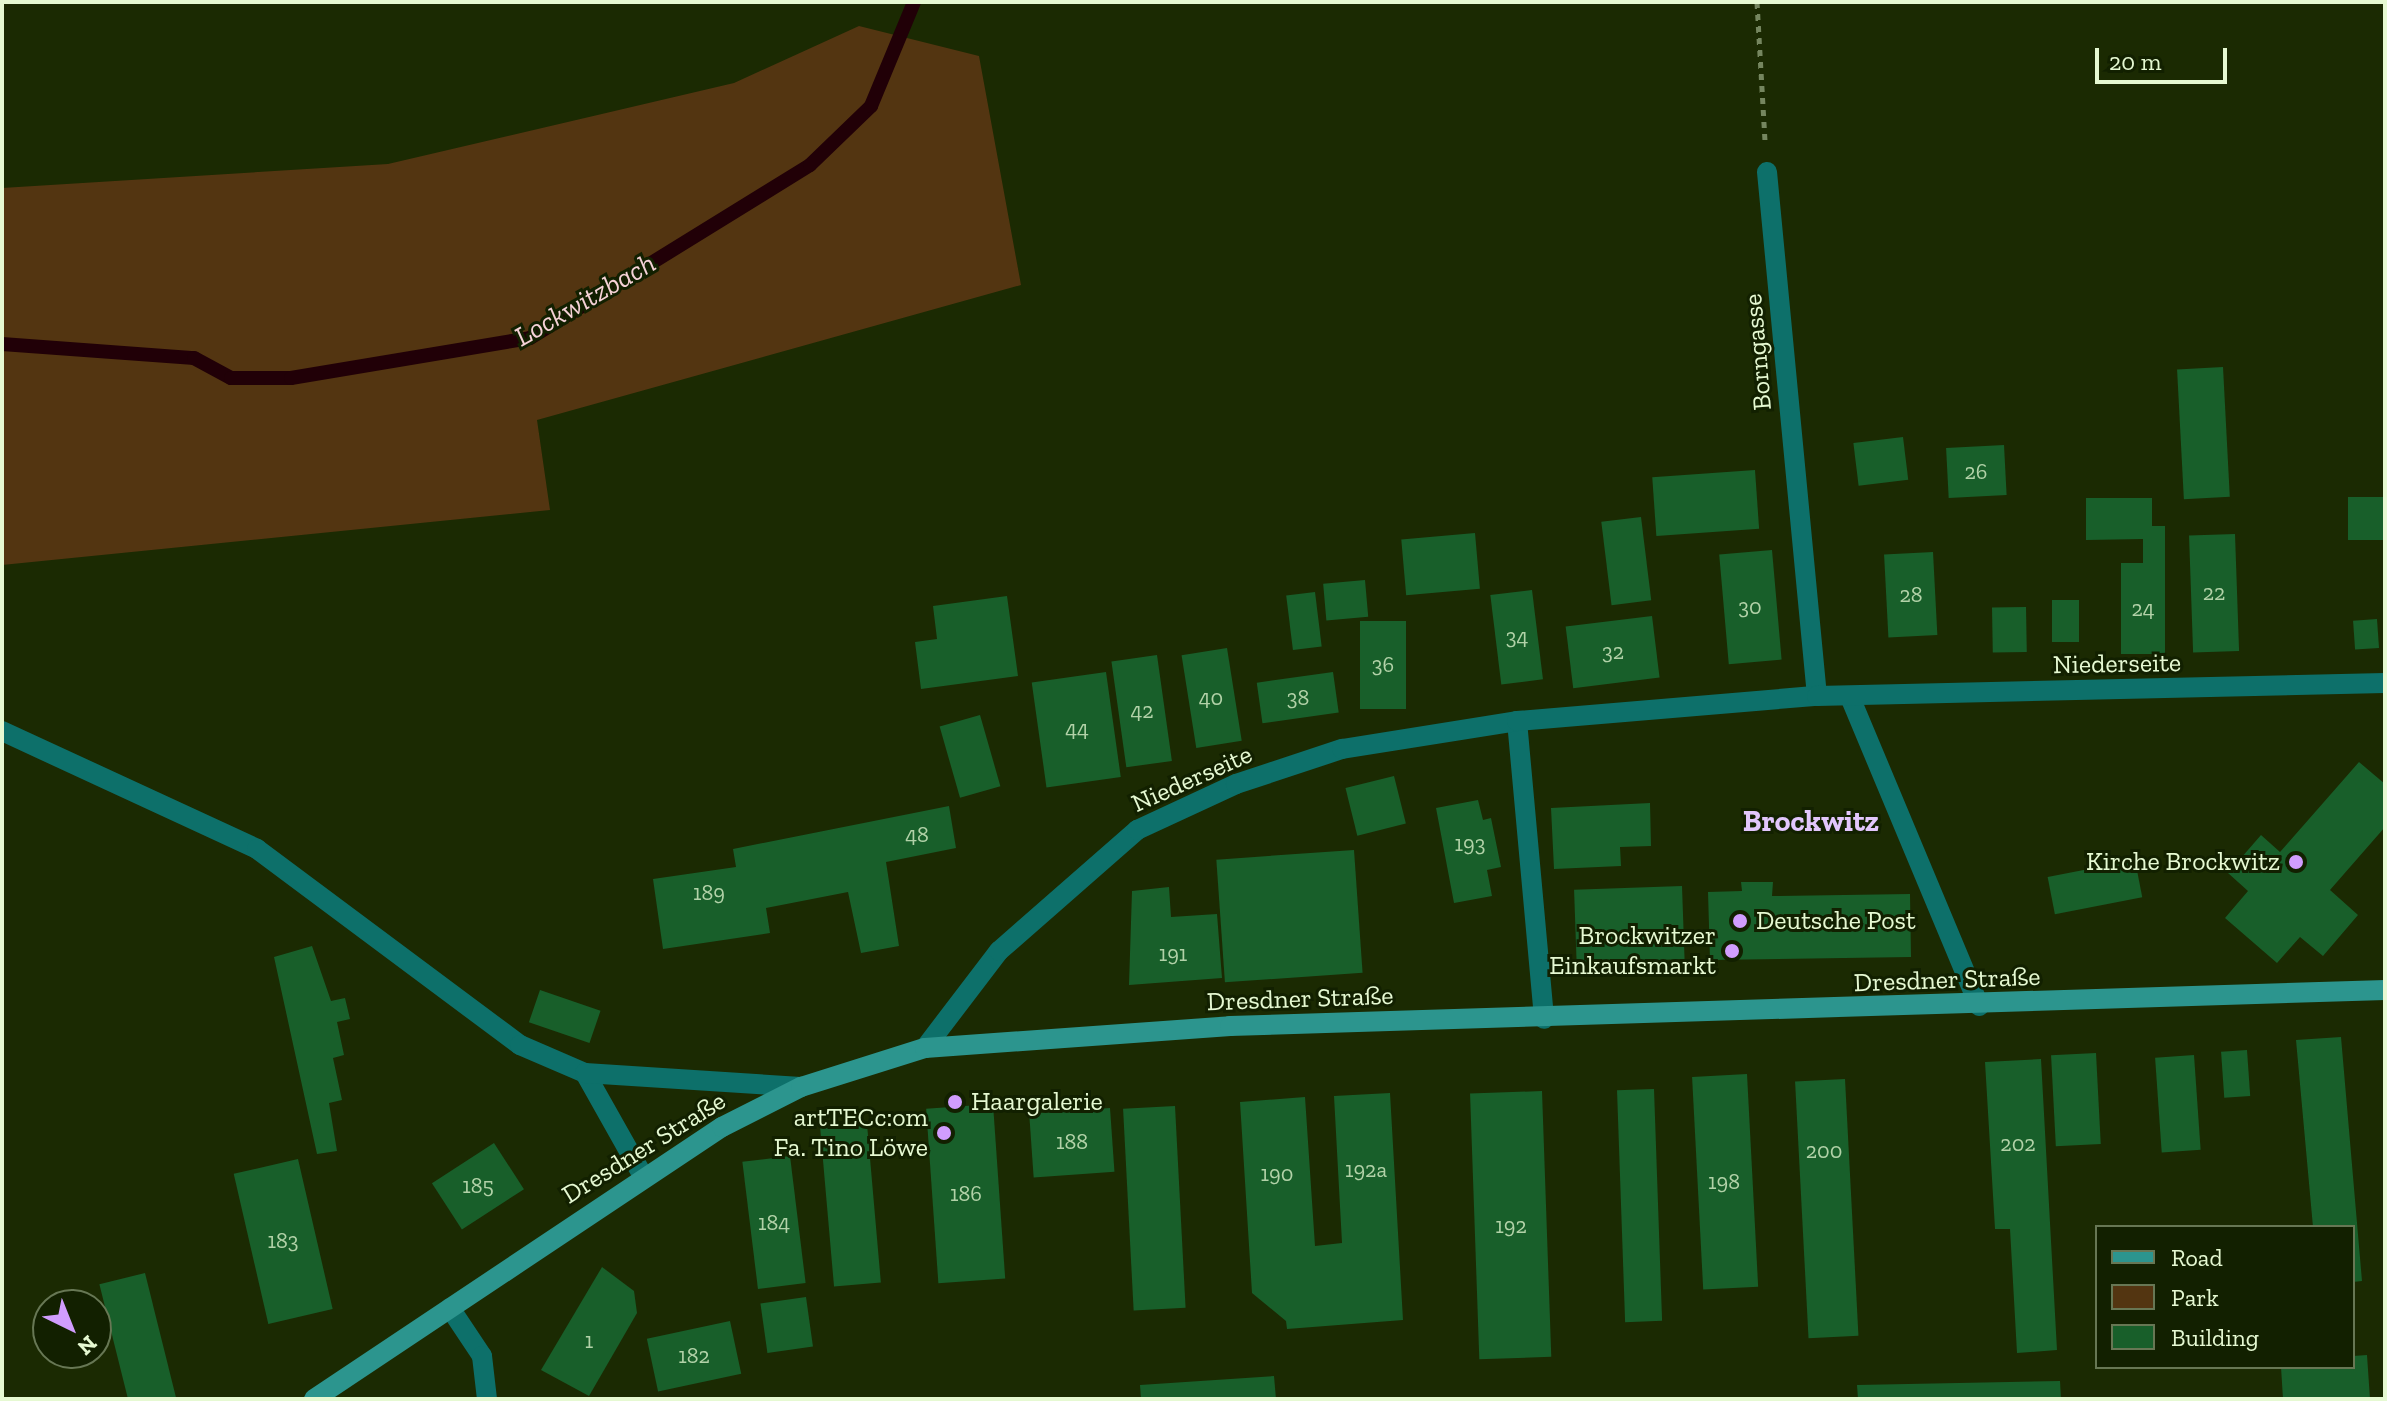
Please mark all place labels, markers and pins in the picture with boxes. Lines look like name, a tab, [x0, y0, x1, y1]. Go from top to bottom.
place label: Kirche Brockwitz	[2086, 846, 2280, 878]
marker: Kirche Brockwitz	[2287, 853, 2305, 871]
place label: Deutsche Post	[1756, 905, 1916, 937]
marker: Deutsche Post	[1731, 912, 1749, 930]
place label: Brockwitzer Einkaufsmarkt	[1549, 920, 1716, 982]
marker: Brockwitzer Einkaufsmarkt	[1723, 942, 1741, 960]
place label: Haargalerie	[971, 1086, 1103, 1118]
marker: Haargalerie	[946, 1093, 964, 1111]
place label: artTECc:om Fa. Tino Löwe	[773, 1102, 928, 1164]
marker: artTECc:om Fa. Tino Löwe	[935, 1124, 953, 1142]

